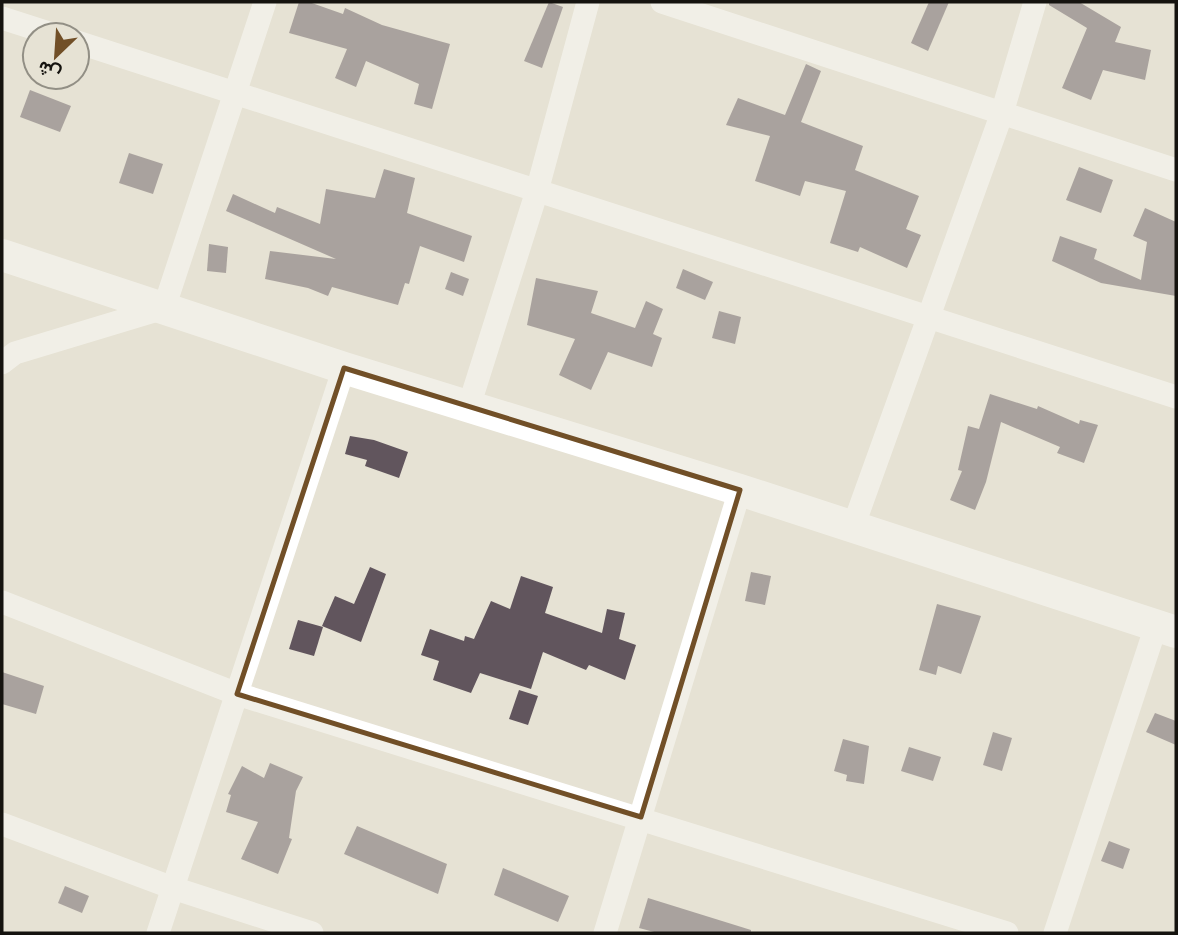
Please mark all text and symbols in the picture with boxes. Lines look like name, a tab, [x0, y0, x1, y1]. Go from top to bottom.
north arrow	[21, 21, 91, 91]
text: ش	[34, 56, 64, 85]

